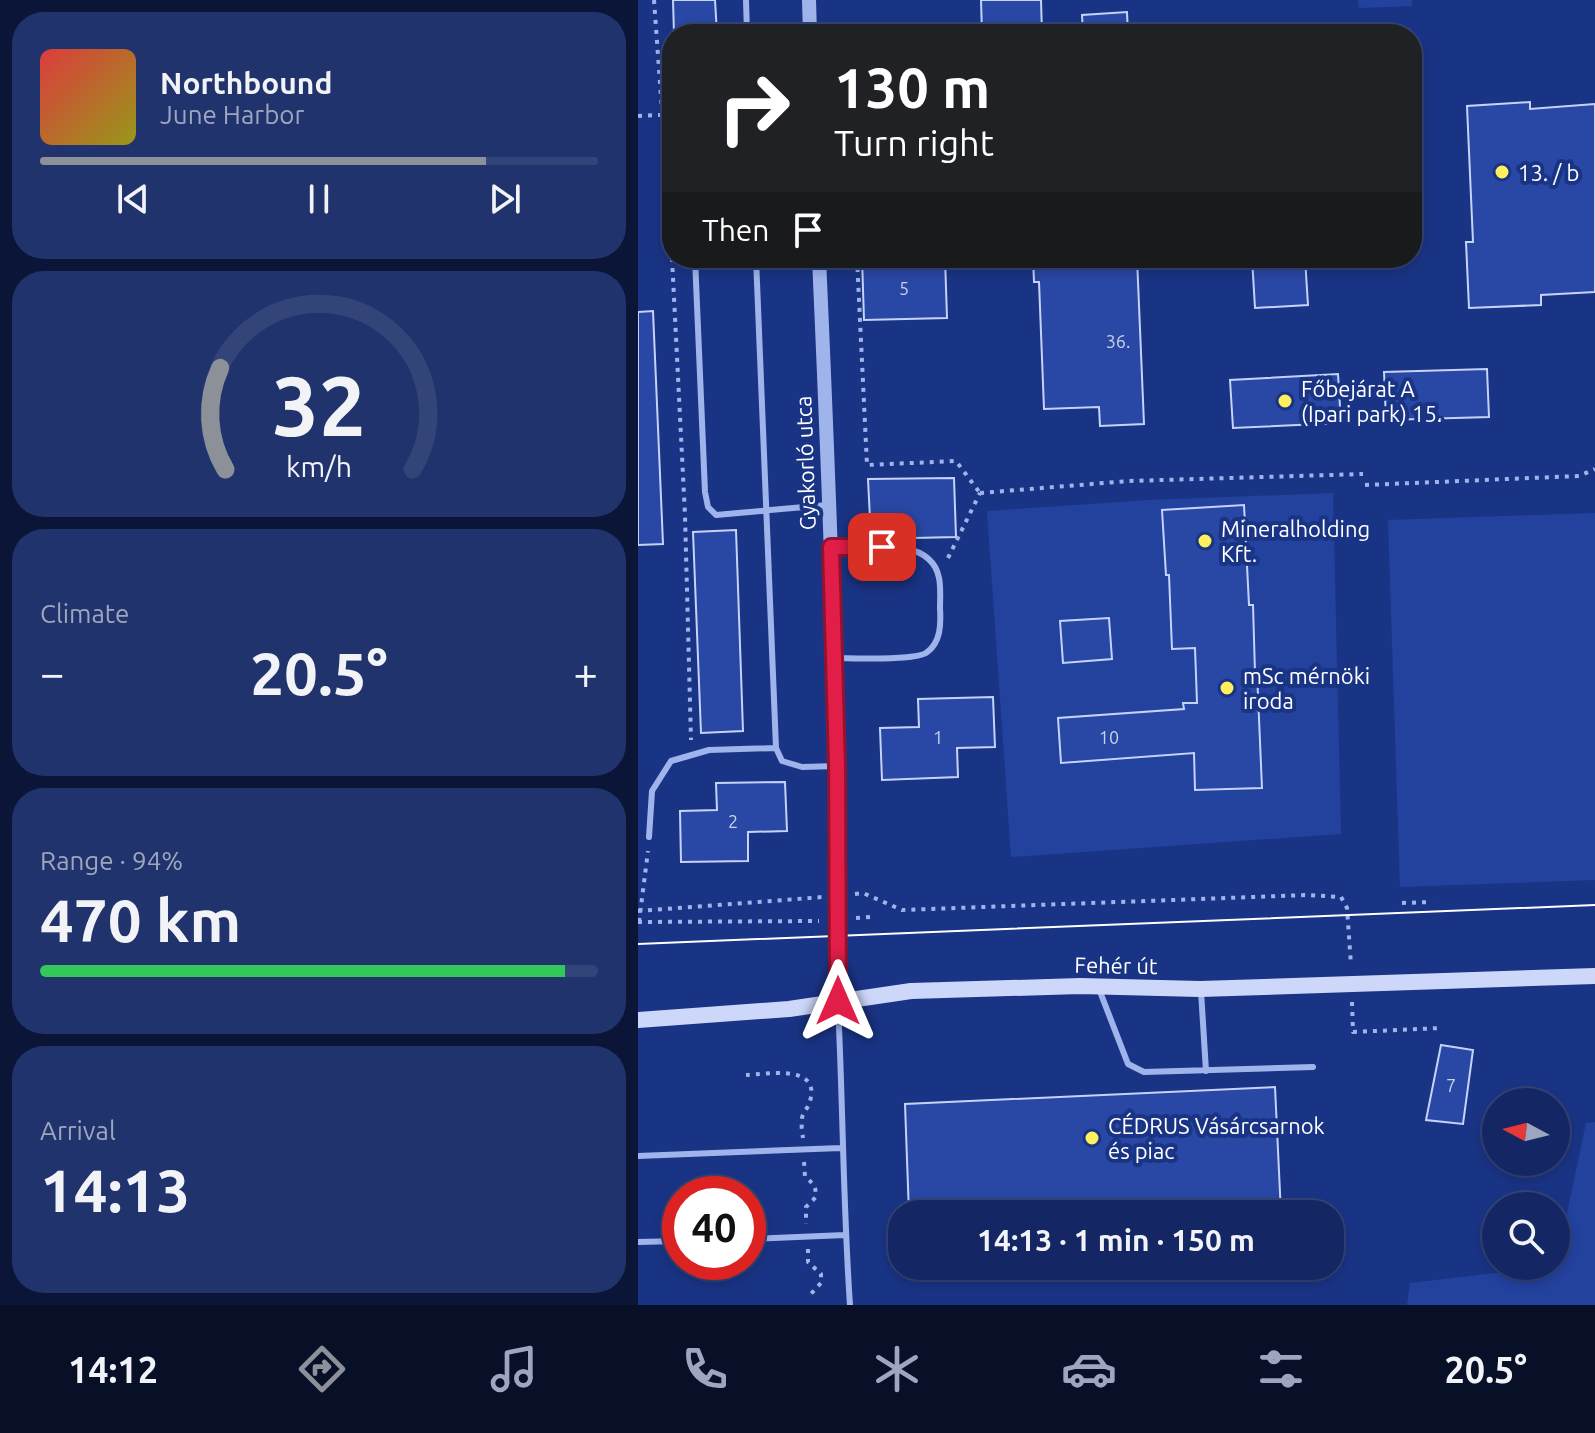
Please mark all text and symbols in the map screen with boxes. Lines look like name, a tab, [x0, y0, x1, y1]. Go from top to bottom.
icon: right	[702, 56, 806, 160]
text: 130 m	[834, 56, 990, 119]
text: Northbound	[160, 66, 332, 100]
text: June Harbor	[160, 100, 304, 129]
text: Turn right	[834, 122, 994, 163]
place label: 13. / b	[1518, 160, 1579, 185]
marker: 13. / b	[1493, 163, 1511, 181]
icon: previous	[111, 177, 155, 221]
icon: pause	[297, 177, 341, 221]
icon: next	[483, 177, 527, 221]
icon: arrive	[786, 208, 830, 252]
text: Then	[702, 213, 770, 247]
house number: 5	[899, 278, 909, 298]
house number: 36.	[1106, 331, 1130, 351]
text: 32	[272, 357, 366, 451]
place label: Főbejárat A (Ipari park) 15.	[1301, 376, 1442, 427]
marker: Főbejárat A (Ipari park) 15.	[1276, 392, 1294, 410]
street label: Gyakorló utca	[790, 395, 820, 531]
text: km/h	[286, 450, 352, 482]
pin	[848, 513, 916, 581]
place label: Mineralholding Kft.	[1221, 516, 1370, 566]
icon: arrive	[860, 525, 904, 569]
marker: Mineralholding Kft.	[1196, 532, 1214, 550]
text: Climate	[40, 599, 129, 628]
text: 20.5°	[250, 639, 388, 706]
text: −	[40, 648, 65, 697]
text: +	[573, 648, 598, 697]
place label: mSc mérnöki iroda	[1243, 663, 1370, 713]
marker: mSc mérnöki iroda	[1218, 679, 1236, 697]
house number: 1	[933, 727, 943, 747]
house number: 10	[1099, 727, 1119, 747]
house number: 2	[728, 811, 738, 831]
text: Range · 94%	[40, 846, 183, 875]
text: 470 km	[40, 886, 241, 953]
street label: Fehér út	[1074, 952, 1158, 978]
position arrow	[796, 959, 880, 1043]
house number: 7	[1446, 1075, 1456, 1095]
north arrow	[1482, 1088, 1570, 1176]
map controls	[1482, 1088, 1570, 1280]
place label: CÉDRUS Vásárcsarnok és piac	[1108, 1112, 1325, 1163]
text: Arrival	[40, 1116, 116, 1145]
marker: CÉDRUS Vásárcsarnok és piac	[1083, 1129, 1101, 1147]
text: 14:13	[40, 1156, 190, 1223]
speed limit sign: 40	[662, 1176, 766, 1280]
button: search	[1482, 1192, 1570, 1280]
text: 14:13 · 1 min · 150 m	[977, 1223, 1255, 1257]
icon: directions	[294, 1341, 350, 1397]
icon: music	[486, 1341, 542, 1397]
icon: phone	[677, 1341, 733, 1397]
icon: climate	[869, 1341, 925, 1397]
icon: car	[1061, 1341, 1117, 1397]
icon: filters	[1253, 1341, 1309, 1397]
text: 14:12	[68, 1349, 158, 1390]
text: 20.5°	[1445, 1349, 1527, 1390]

